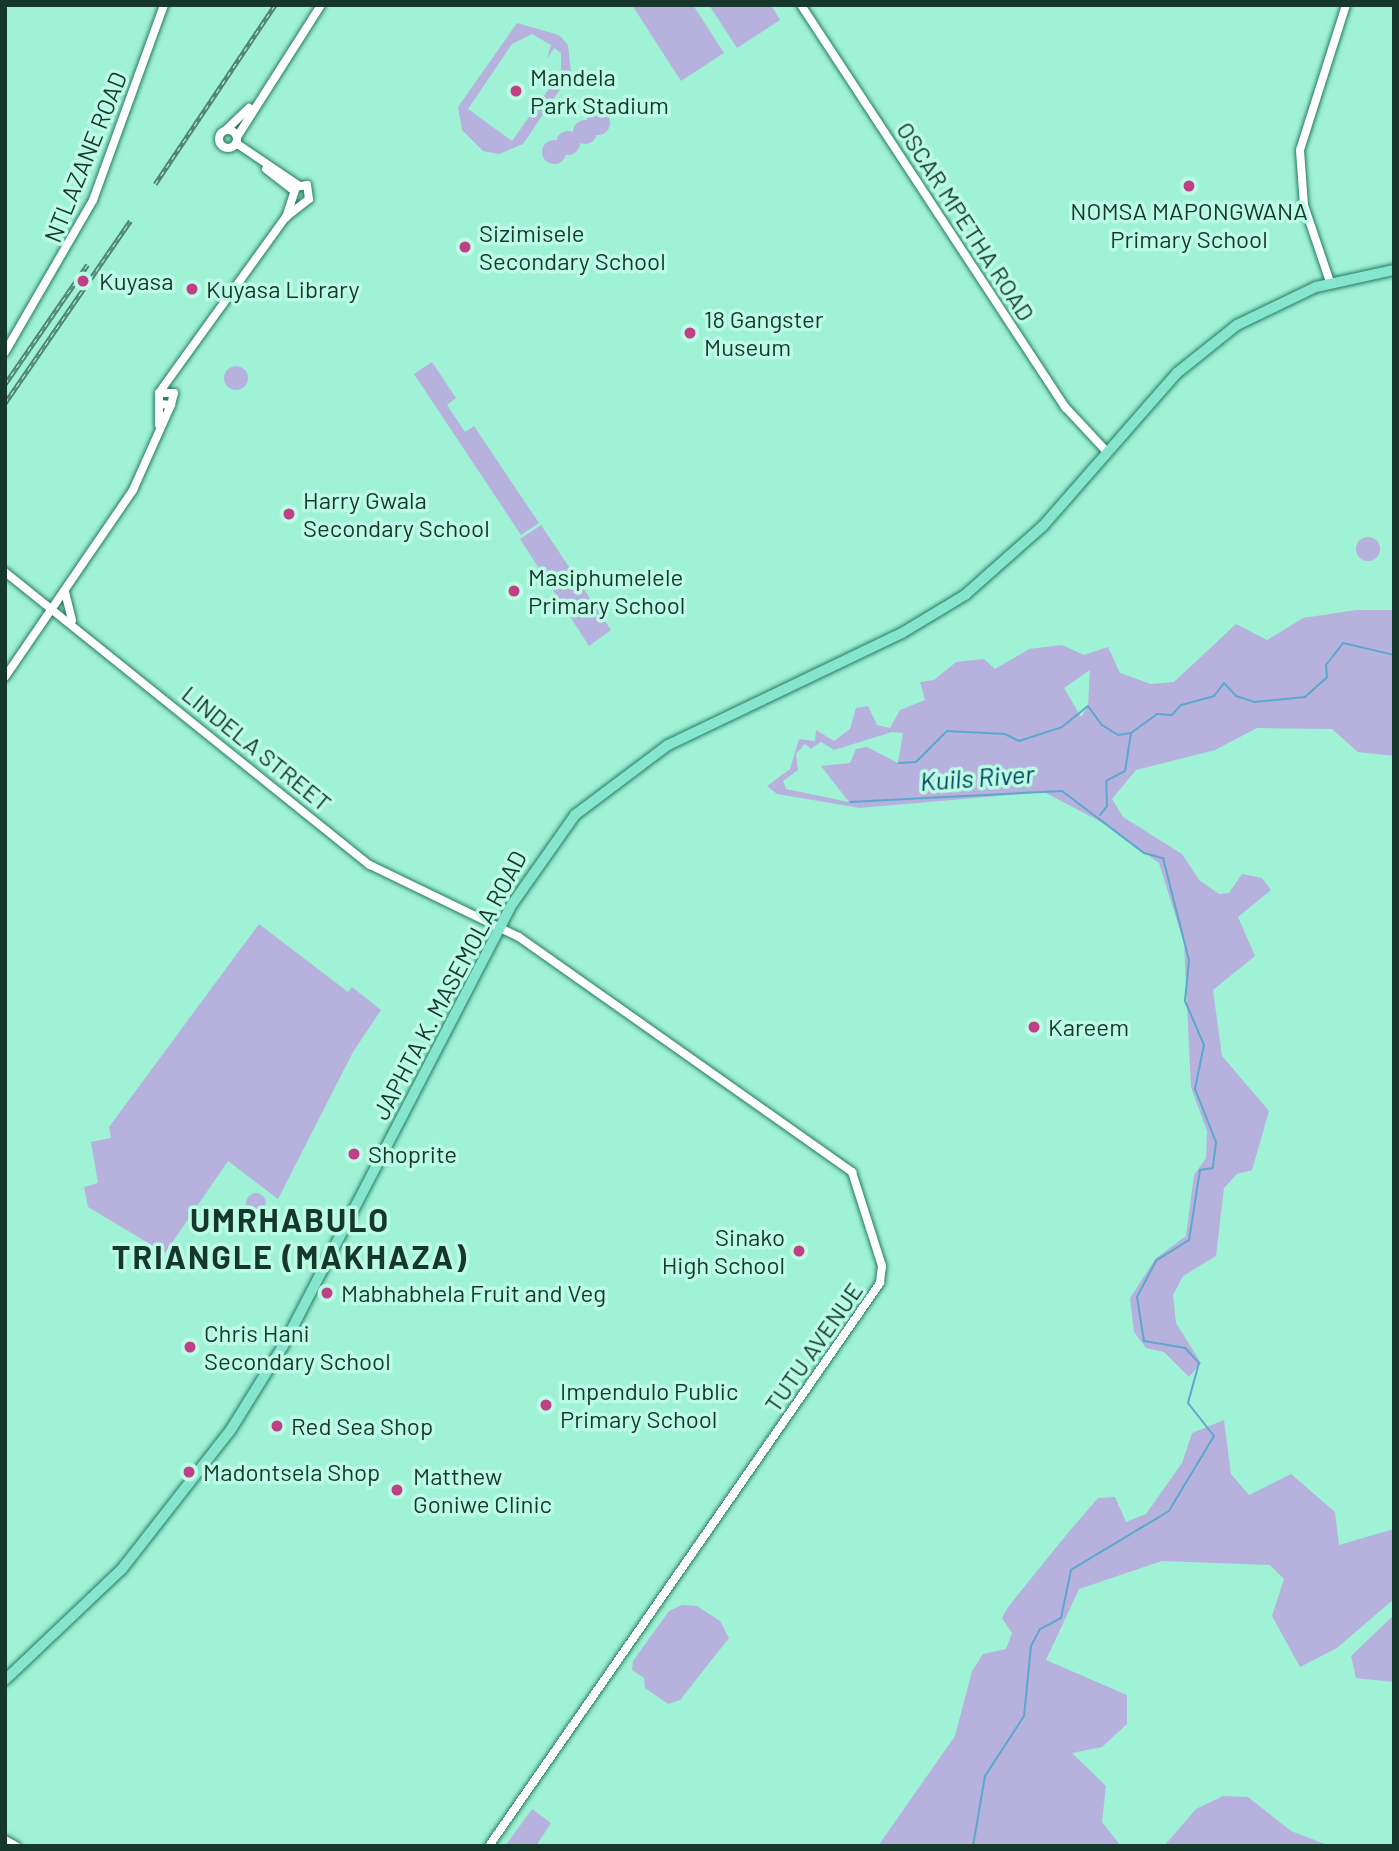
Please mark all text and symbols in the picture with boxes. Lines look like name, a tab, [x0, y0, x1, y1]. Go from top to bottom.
place label: Mandela Park Stadium	[530, 63, 669, 119]
street label: NTLAZANE ROAD	[38, 67, 132, 247]
marker: Mandela Park Stadium	[508, 83, 524, 99]
street label: OSCAR MPETHA ROAD	[891, 116, 1041, 326]
marker: NOMSA MAPONGWANA Primary School	[1181, 178, 1197, 194]
place label: NOMSA MAPONGWANA Primary School	[1070, 197, 1308, 253]
place label: Sizimisele Secondary School	[479, 219, 666, 275]
marker: Sizimisele Secondary School	[457, 239, 473, 255]
place label: Kuyasa	[99, 267, 173, 295]
marker: Kuyasa	[73, 271, 93, 291]
place label: Kuyasa Library	[206, 275, 359, 303]
marker: Kuyasa Library	[184, 281, 200, 297]
place label: 18 Gangster Museum	[704, 305, 824, 361]
marker: 18 Gangster Museum	[682, 325, 698, 341]
place label: Harry Gwala Secondary School	[303, 486, 490, 542]
marker: Harry Gwala Secondary School	[281, 506, 297, 522]
place label: Masiphumelele Primary School	[528, 563, 685, 619]
marker: Masiphumelele Primary School	[506, 583, 522, 599]
street label: LINDELA STREET	[177, 679, 337, 817]
water label: Kuils River	[919, 757, 1035, 797]
street label: JAPHTA K. MASEMOLA ROAD	[366, 846, 532, 1124]
place label: Kareem	[1048, 1013, 1129, 1041]
marker: Kareem	[1026, 1019, 1042, 1035]
place label: Shoprite	[368, 1140, 457, 1168]
marker: Shoprite	[346, 1146, 362, 1162]
district label: UMRHABULO TRIANGLE (MAKHAZA)	[114, 1201, 466, 1276]
place label: Sinako High School	[662, 1223, 785, 1279]
marker: Sinako High School	[791, 1243, 807, 1259]
street label: TUTU AVENUE	[758, 1277, 868, 1417]
place label: Mabhabhela Fruit and Veg	[341, 1279, 606, 1307]
marker: Mabhabhela Fruit and Veg	[319, 1285, 335, 1301]
place label: Chris Hani Secondary School	[204, 1319, 391, 1375]
marker: Chris Hani Secondary School	[182, 1339, 198, 1355]
place label: Impendulo Public Primary School	[560, 1377, 738, 1433]
marker: Impendulo Public Primary School	[538, 1397, 554, 1413]
place label: Red Sea Shop	[291, 1412, 433, 1440]
marker: Red Sea Shop	[269, 1418, 285, 1434]
place label: Madontsela Shop	[203, 1458, 380, 1486]
place label: Matthew Goniwe Clinic	[413, 1462, 552, 1518]
marker: Madontsela Shop	[181, 1464, 197, 1480]
marker: Matthew Goniwe Clinic	[387, 1480, 407, 1500]

